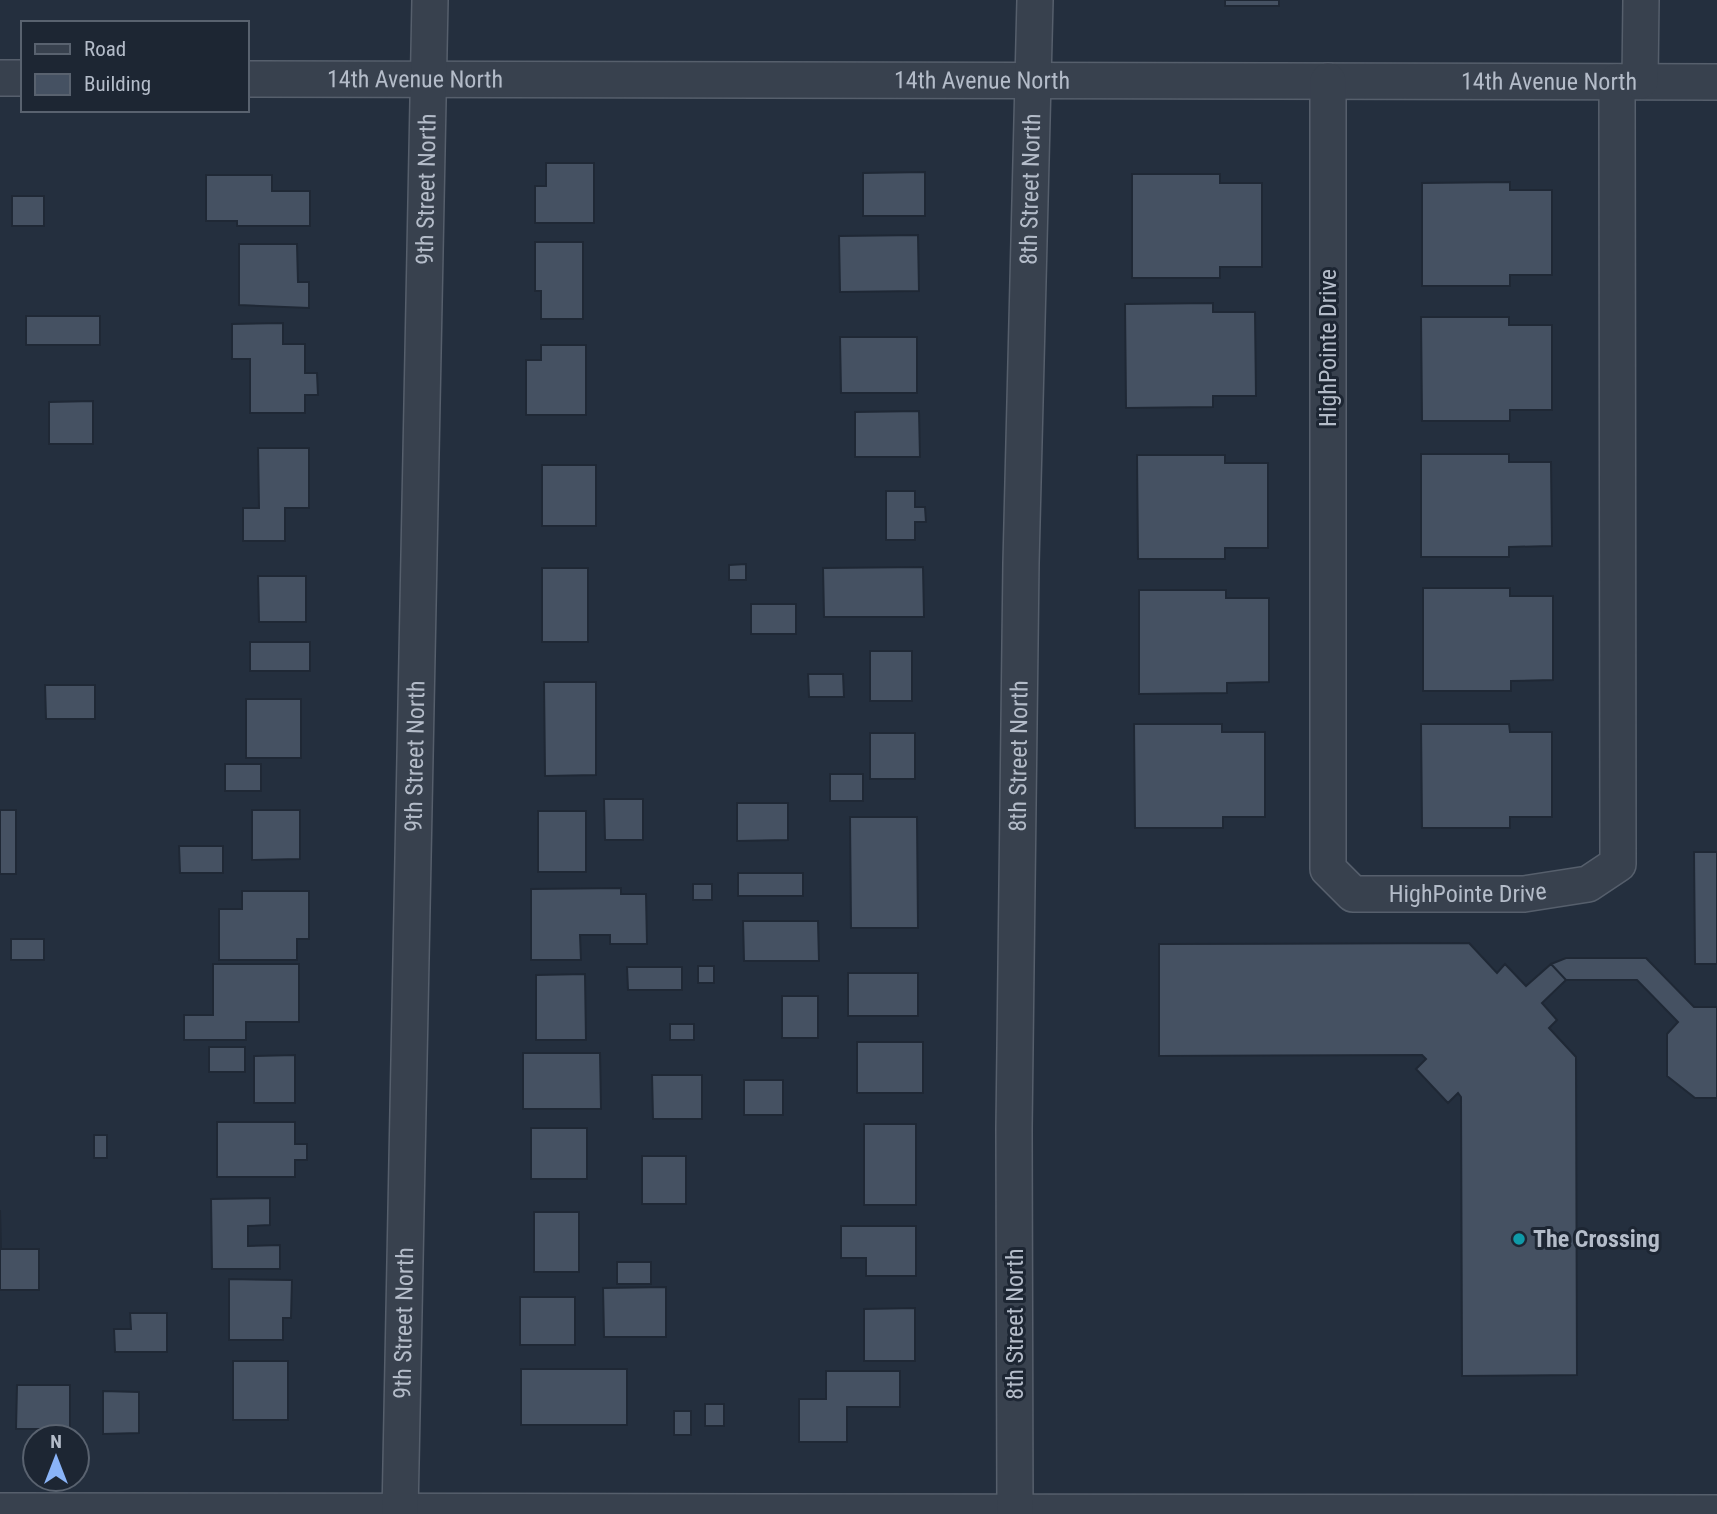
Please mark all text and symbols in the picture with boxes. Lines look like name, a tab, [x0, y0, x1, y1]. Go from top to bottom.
legend	[21, 21, 248, 112]
text: Road	[84, 37, 126, 61]
street label: 14th Avenue North	[327, 65, 503, 94]
street label: 14th Avenue North	[894, 66, 1070, 95]
street label: 14th Avenue North	[1461, 67, 1637, 96]
text: Building	[84, 72, 151, 96]
street label: 9th Street North	[411, 113, 442, 265]
street label: 8th Street North	[1014, 113, 1046, 265]
street label: HighPointe Drive	[1314, 269, 1342, 427]
street label: 9th Street North	[400, 680, 431, 832]
street label: 8th Street North	[1004, 680, 1034, 832]
street label: HighPointe Drive	[1389, 877, 1549, 908]
place label: The Crossing	[1533, 1225, 1660, 1253]
marker: The Crossing	[1511, 1231, 1527, 1247]
street label: 9th Street North	[388, 1247, 419, 1399]
street label: 8th Street North	[1001, 1248, 1029, 1400]
north arrow	[21, 1423, 91, 1493]
text: N	[50, 1430, 62, 1453]

